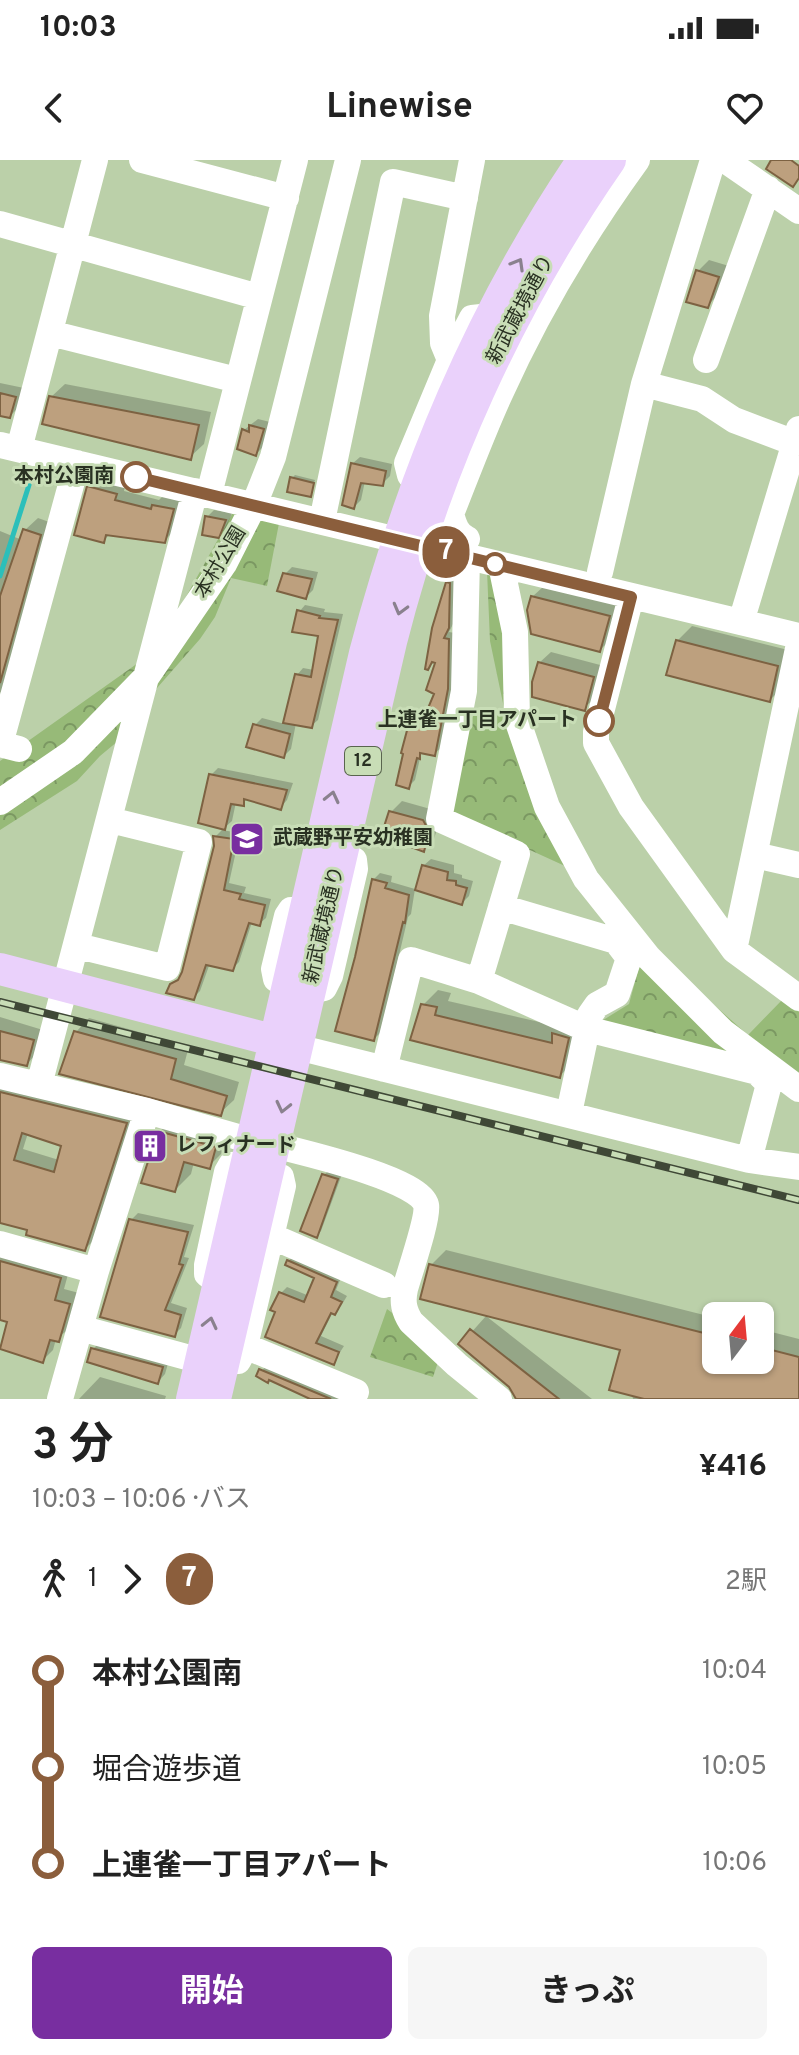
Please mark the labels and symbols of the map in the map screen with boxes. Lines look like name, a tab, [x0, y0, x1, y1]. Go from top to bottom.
street label: 新武蔵境通り	[481, 251, 561, 369]
one-way arrow	[508, 258, 524, 273]
marker: 本村公園南	[121, 462, 151, 492]
place label: 本村公園南	[14, 464, 114, 490]
street label: 本村公園	[189, 522, 253, 604]
line badge: 7	[420, 526, 472, 578]
unlabelled marker	[484, 553, 506, 575]
one-way arrow	[392, 602, 409, 616]
marker: 上連雀一丁目アパート	[584, 706, 614, 736]
place label: 上連雀一丁目アパート	[377, 708, 577, 734]
road number: 12	[345, 747, 381, 775]
one-way arrow	[323, 791, 340, 804]
school or university icon: 武蔵野平安幼稚園	[228, 820, 266, 858]
place label: 武蔵野平安幼稚園	[273, 826, 433, 852]
street label: 新武蔵境通り	[299, 864, 351, 986]
one-way arrow	[275, 1100, 292, 1114]
building icon: レフィナード	[131, 1127, 169, 1165]
place label: レフィナード	[176, 1133, 296, 1159]
north arrow	[702, 1302, 774, 1374]
one-way arrow	[200, 1317, 217, 1330]

